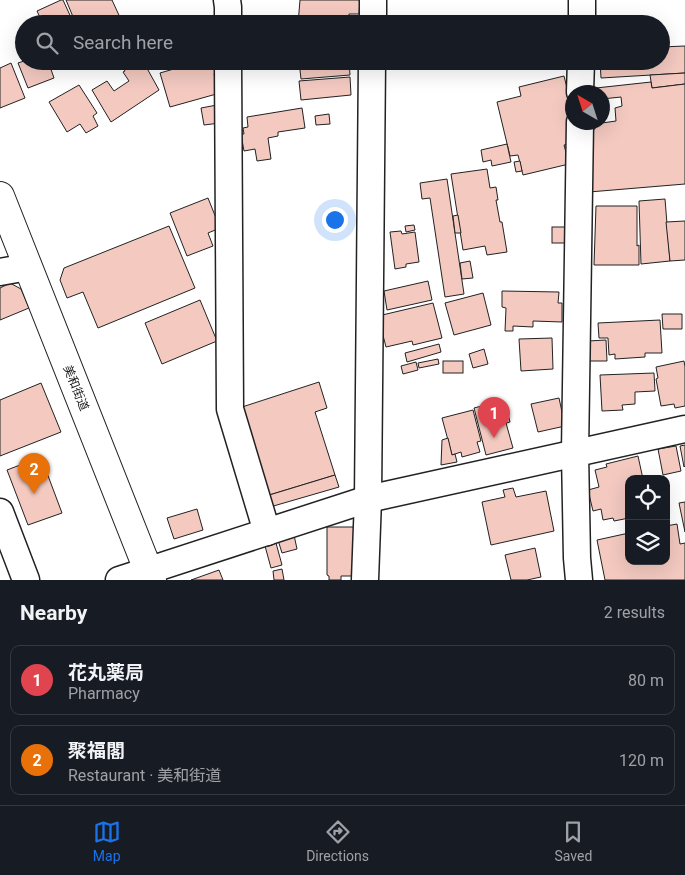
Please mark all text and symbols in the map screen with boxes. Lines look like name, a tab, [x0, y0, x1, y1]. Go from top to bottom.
search box	[15, 15, 670, 70]
icon: search	[33, 29, 61, 57]
text: Search here	[73, 31, 173, 54]
north arrow	[565, 85, 610, 130]
your location	[322, 207, 348, 233]
street label: 美和街道	[61, 363, 91, 413]
pin: 1	[478, 397, 510, 438]
pin: 2	[18, 453, 50, 494]
map controls	[625, 475, 670, 565]
button: locate	[625, 475, 670, 520]
button: layers	[625, 520, 670, 565]
text: Nearby	[20, 601, 87, 625]
text: 2 results	[604, 603, 665, 622]
text: 花丸薬局	[68, 661, 144, 684]
text: 1	[32, 671, 42, 690]
text: 80 m	[628, 671, 664, 690]
text: Pharmacy	[68, 684, 140, 703]
text: 聚福閣	[68, 739, 125, 762]
text: 2	[32, 751, 42, 770]
text: 120 m	[619, 751, 664, 770]
text: Restaurant · 美和街道	[68, 766, 221, 785]
tab: Map	[93, 818, 121, 864]
tab: Directions	[306, 818, 369, 864]
tab: Saved	[554, 818, 592, 864]

